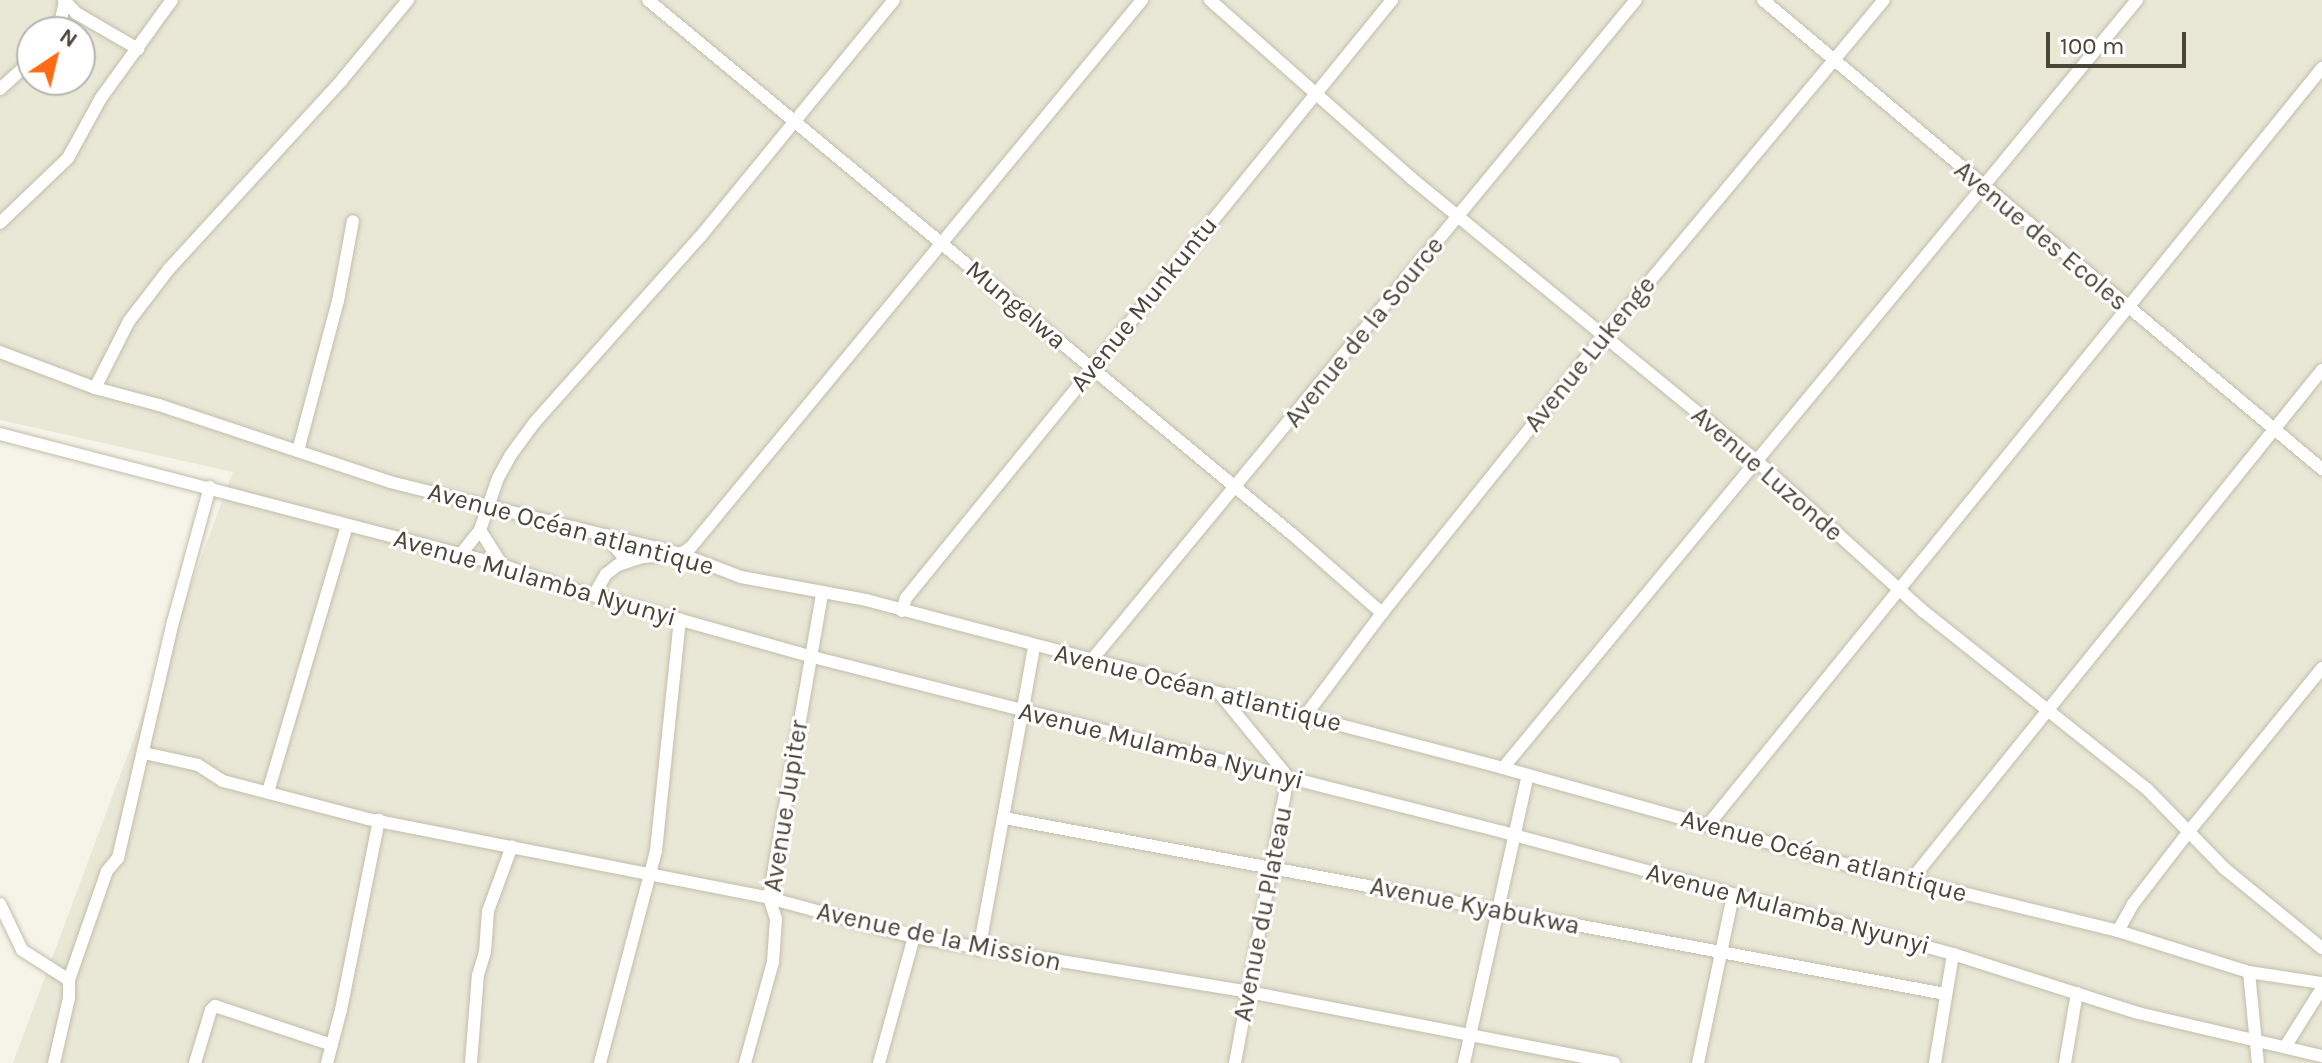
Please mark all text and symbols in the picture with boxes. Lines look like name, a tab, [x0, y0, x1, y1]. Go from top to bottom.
north arrow	[16, 16, 96, 96]
scale bar	[2050, 16, 2190, 66]
text: N	[55, 23, 83, 53]
text: 100 m	[2060, 32, 2125, 60]
street label: Avenue des Ecoles	[1948, 154, 2134, 318]
street label: Avenue Munkuntu	[1064, 210, 1224, 398]
street label: Avenue de la Source	[1278, 230, 1450, 434]
street label: Mungelwa	[959, 254, 1073, 356]
street label: Avenue Lukenge	[1518, 270, 1662, 438]
street label: Avenue Luzonde	[1685, 400, 1849, 548]
street label: Avenue Océan atlantique	[425, 476, 717, 582]
street label: Avenue Mulamba Nyunyi	[390, 523, 680, 633]
street label: Avenue Océan atlantique	[1051, 637, 1345, 739]
street label: Avenue Mulamba Nyunyi	[1015, 695, 1307, 797]
street label: Avenue Jupiter	[757, 718, 815, 894]
street label: Avenue Océan atlantique	[1678, 803, 1970, 909]
street label: Avenue du Plateau	[1227, 804, 1299, 1024]
street label: Avenue Mulamba Nyunyi	[1643, 856, 1933, 962]
street label: Avenue Kyabukwa	[1368, 870, 1582, 942]
street label: Avenue de la Mission	[814, 896, 1064, 978]

